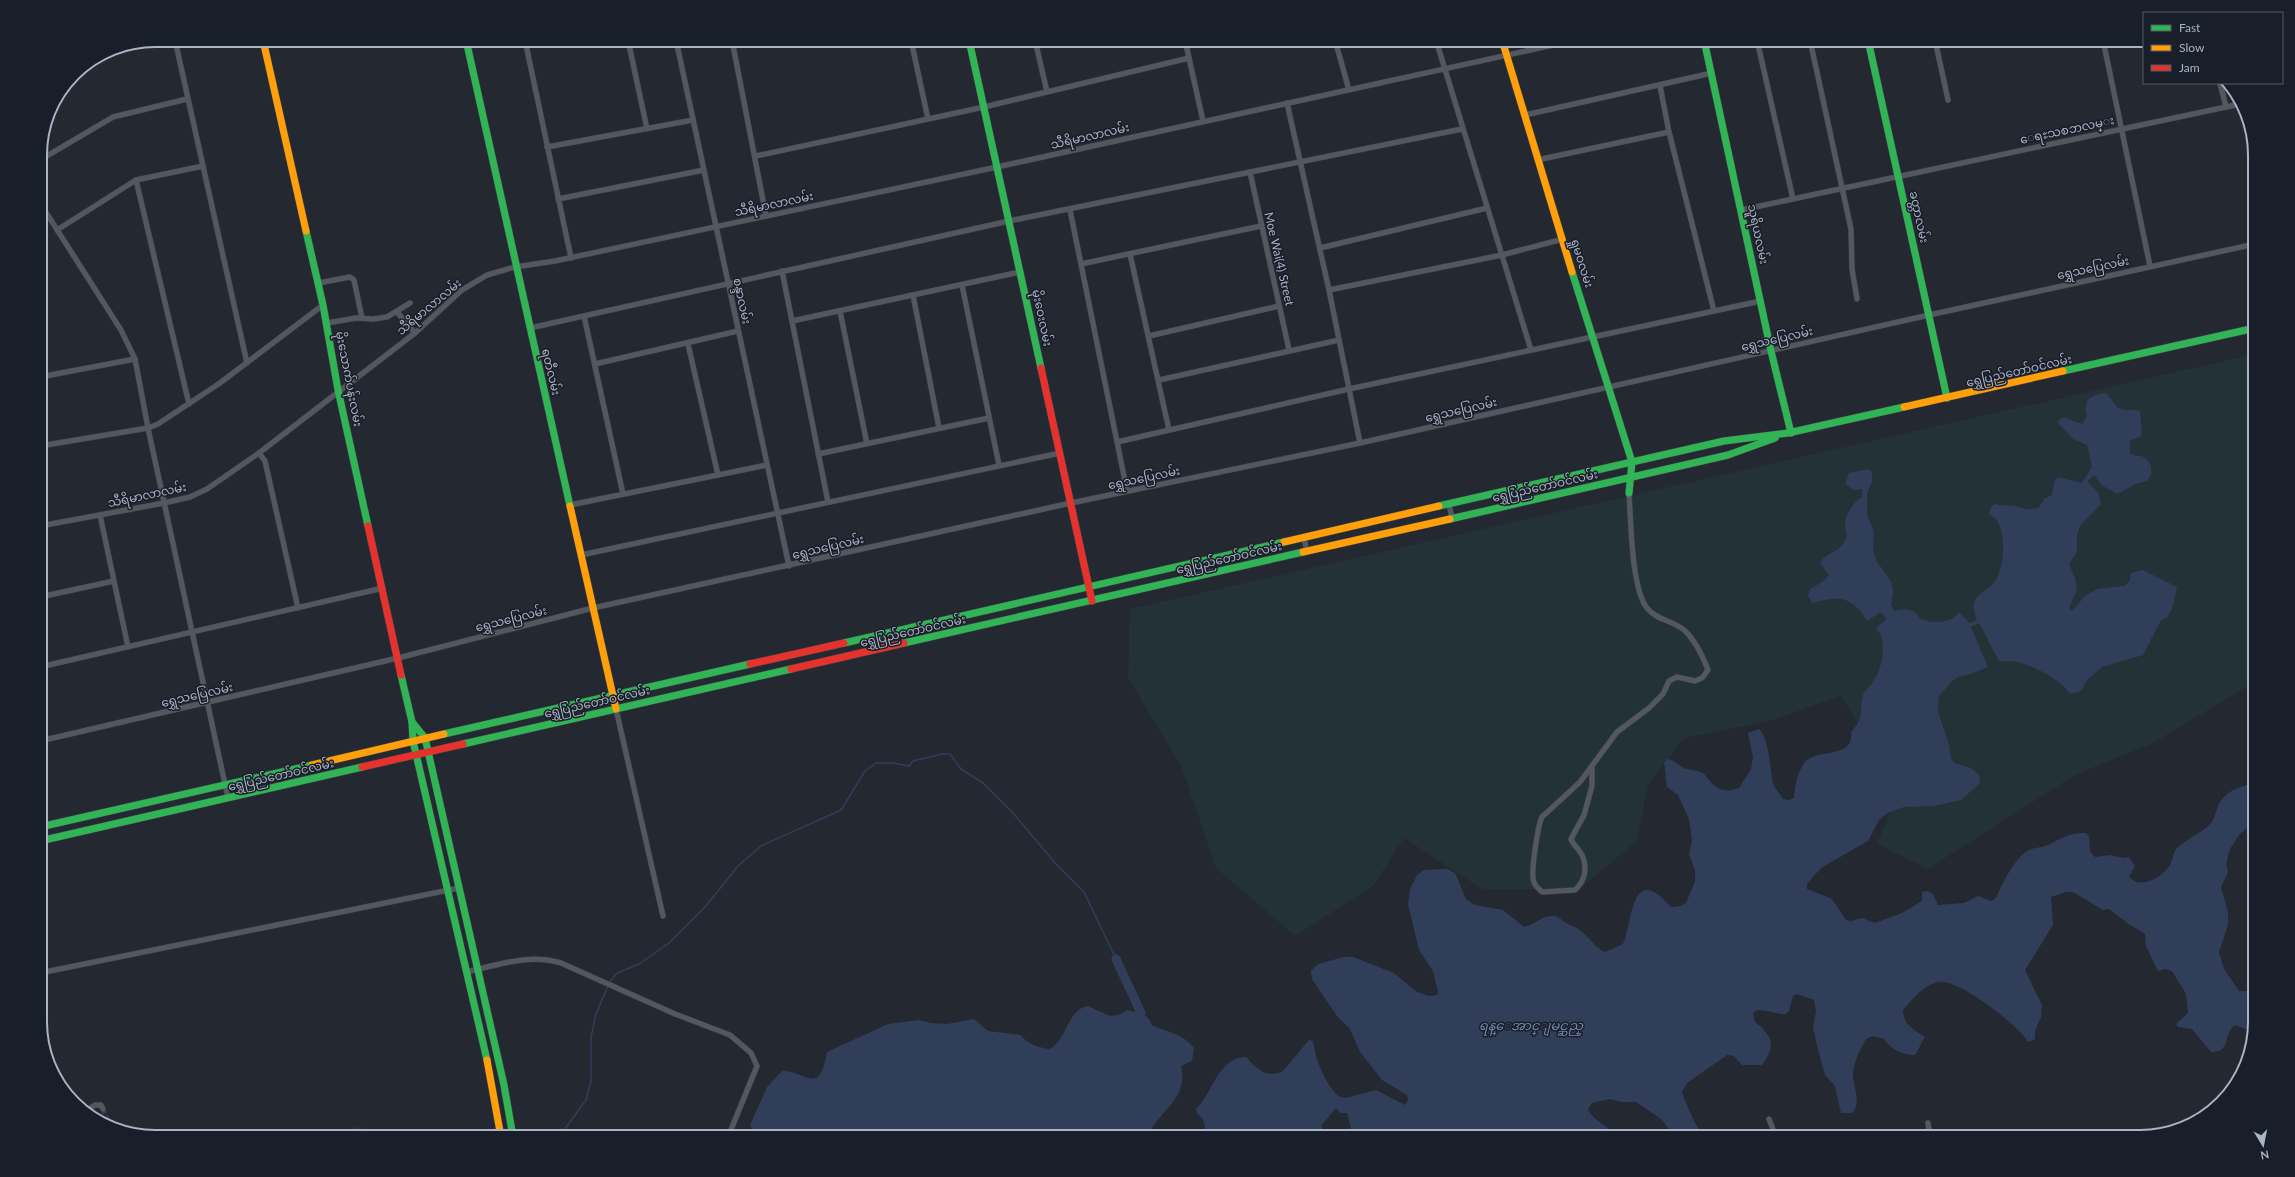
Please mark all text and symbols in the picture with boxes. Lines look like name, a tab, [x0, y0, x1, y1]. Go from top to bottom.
legend	[2143, 12, 2283, 84]
text: Fast	[2179, 20, 2201, 35]
text: Slow	[2179, 40, 2205, 55]
text: Jam	[2179, 60, 2200, 75]
street label: ေရႊသစၥာလမ္း	[2018, 112, 2116, 150]
street label: သီရိမာလာလမ်း	[1049, 118, 1131, 155]
street label: သီရိမာလာလမ်း	[733, 187, 815, 222]
street label: ခတ္တာလမ်း	[1904, 189, 1933, 245]
street label: သူရိယလမ်း	[1742, 202, 1773, 266]
street label: Moe Wai(4) Street	[1261, 211, 1298, 308]
street label: ရှုမဝလမ်း	[1565, 236, 1598, 290]
street label: ရွှေသပြေလမ်း	[2055, 252, 2131, 285]
street label: သီရိမာလာလမ်း	[393, 274, 466, 340]
street label: စန္ဒာလမ်း	[727, 276, 756, 326]
street label: မိုးဝေးလမ်း	[1026, 288, 1057, 348]
street label: ရွှေသပြေလမ်း	[1739, 322, 1815, 357]
street label: မိုးသောက်ပန်းလမ်း	[330, 330, 367, 429]
street label: ရတီလမ်း	[536, 347, 565, 397]
street label: ရွှေပြည်တော်ဝင်လမ်း	[1964, 350, 2074, 393]
street label: ရွှေသပြေလမ်း	[1423, 393, 1499, 428]
street label: ရွှေသပြေလမ်း	[1106, 462, 1182, 495]
street label: ရွှေပြည်တော်ဝင်လမ်း	[1490, 465, 1600, 508]
street label: သီရိမာလာလမ်း	[106, 478, 188, 513]
street label: ရွှေသပြေလမ်း	[790, 530, 866, 565]
street label: ရွှေပြည်တော်ဝင်လမ်း	[1174, 537, 1284, 580]
street label: ရွှေသပြေလမ်း	[473, 601, 549, 638]
street label: ရွှေပြည်တော်ဝင်လမ်း	[858, 610, 968, 653]
street label: ရွှေသပြေလမ်း	[159, 678, 235, 713]
street label: ရွှေပြည်တော်ဝင်လမ်း	[542, 681, 652, 724]
street label: ရွှေပြည်တော်ဝင်လမ်း	[226, 754, 336, 797]
water label: ရန္ေအာင္ျမင္ဆည္	[1479, 1017, 1584, 1037]
north arrow	[2243, 1125, 2283, 1165]
text: N	[2260, 1148, 2270, 1162]

